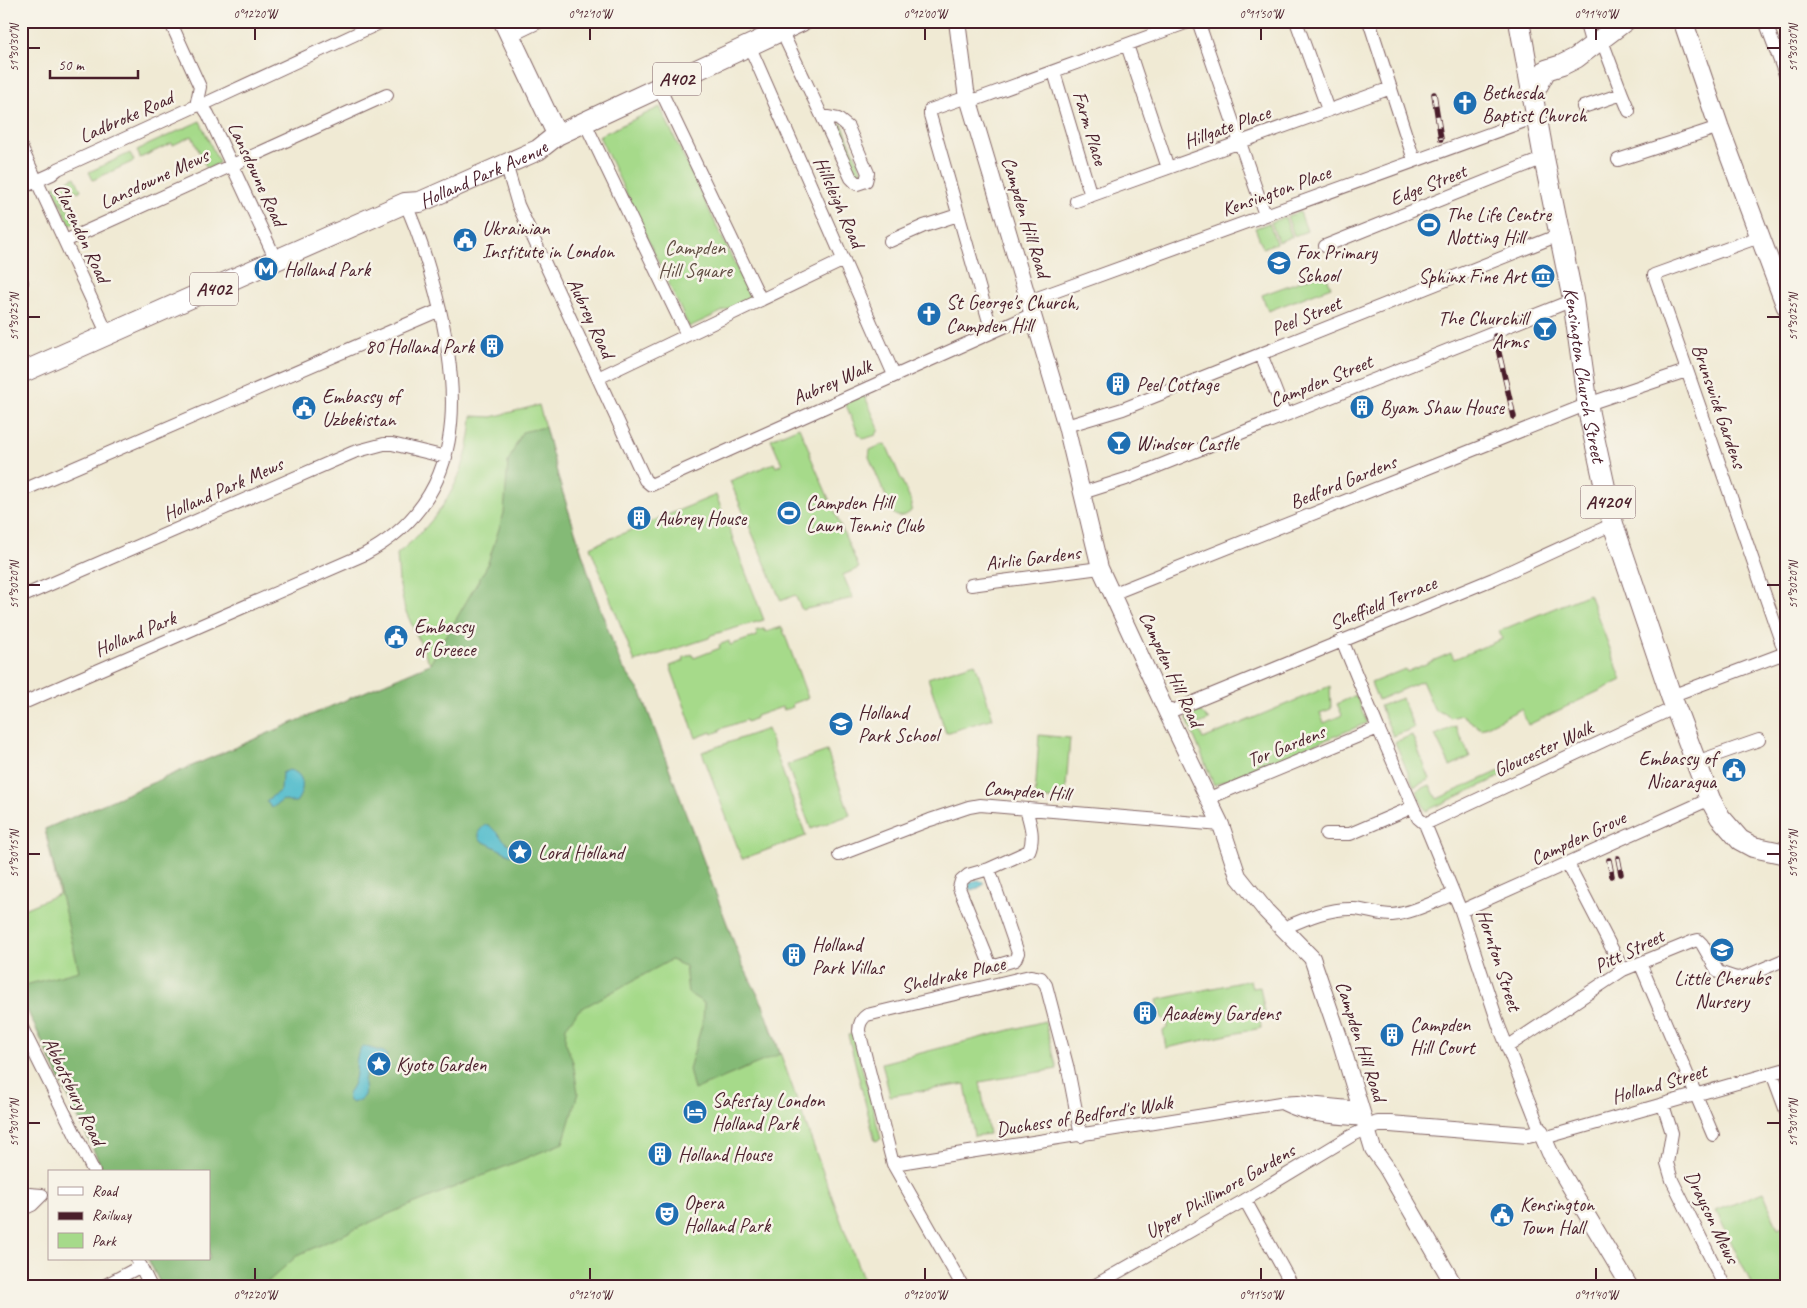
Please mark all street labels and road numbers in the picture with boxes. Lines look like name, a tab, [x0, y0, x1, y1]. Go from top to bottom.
road number: A402	[653, 62, 701, 96]
street label: Ladbroke Road	[75, 84, 180, 149]
street label: Farm Place	[1067, 88, 1113, 169]
street label: Hillgate Place	[1180, 99, 1275, 154]
street label: Lansdowne Road	[222, 118, 293, 233]
street label: Holland Park Avenue	[415, 134, 554, 213]
street label: Lansdowne Mews	[96, 142, 214, 215]
street label: Hillsleigh Road	[808, 153, 871, 254]
street label: Campden Hill Road	[996, 154, 1057, 283]
street label: Edge Street	[1386, 158, 1472, 212]
street label: Kensington Place	[1218, 159, 1335, 222]
street label: Clarendon Road	[48, 179, 117, 289]
road number: A402	[190, 272, 238, 306]
street label: Aubrey Road	[562, 274, 622, 365]
street label: Kensington Church Street	[1558, 285, 1612, 467]
street label: Peel Street	[1267, 290, 1347, 341]
street label: Brunswick Gardens	[1686, 341, 1753, 473]
street label: Campden Street	[1266, 348, 1378, 413]
street label: Aubrey Walk	[788, 353, 877, 411]
street label: Bedford Gardens	[1286, 448, 1402, 515]
street label: Holland Park Mews	[159, 450, 289, 527]
road number: A4204	[1580, 486, 1636, 518]
street label: Airlie Gardens	[984, 540, 1084, 576]
street label: Sheffield Terrace	[1326, 570, 1442, 636]
street label: Holland Park	[91, 605, 181, 662]
street label: Campden Hill Road	[1133, 607, 1210, 734]
street label: Gloucester Walk	[1490, 714, 1598, 783]
street label: Tor Gardens	[1243, 718, 1331, 773]
street label: Campden Hill	[983, 775, 1075, 807]
street label: Campden Grove	[1526, 804, 1631, 871]
street label: Hornton Street	[1471, 906, 1528, 1016]
street label: Pitt Street	[1590, 922, 1670, 979]
street label: Sheldrake Place	[899, 951, 1009, 999]
street label: Campden Hill Road	[1330, 978, 1393, 1107]
street label: Abbotsbury Road	[37, 1033, 112, 1152]
street label: Holland Street	[1608, 1058, 1712, 1110]
street label: Duchess of Bedford's Walk	[994, 1089, 1176, 1142]
street label: Upper Phillimore Gardens	[1141, 1137, 1301, 1244]
street label: Drayson Mews	[1679, 1166, 1746, 1269]

